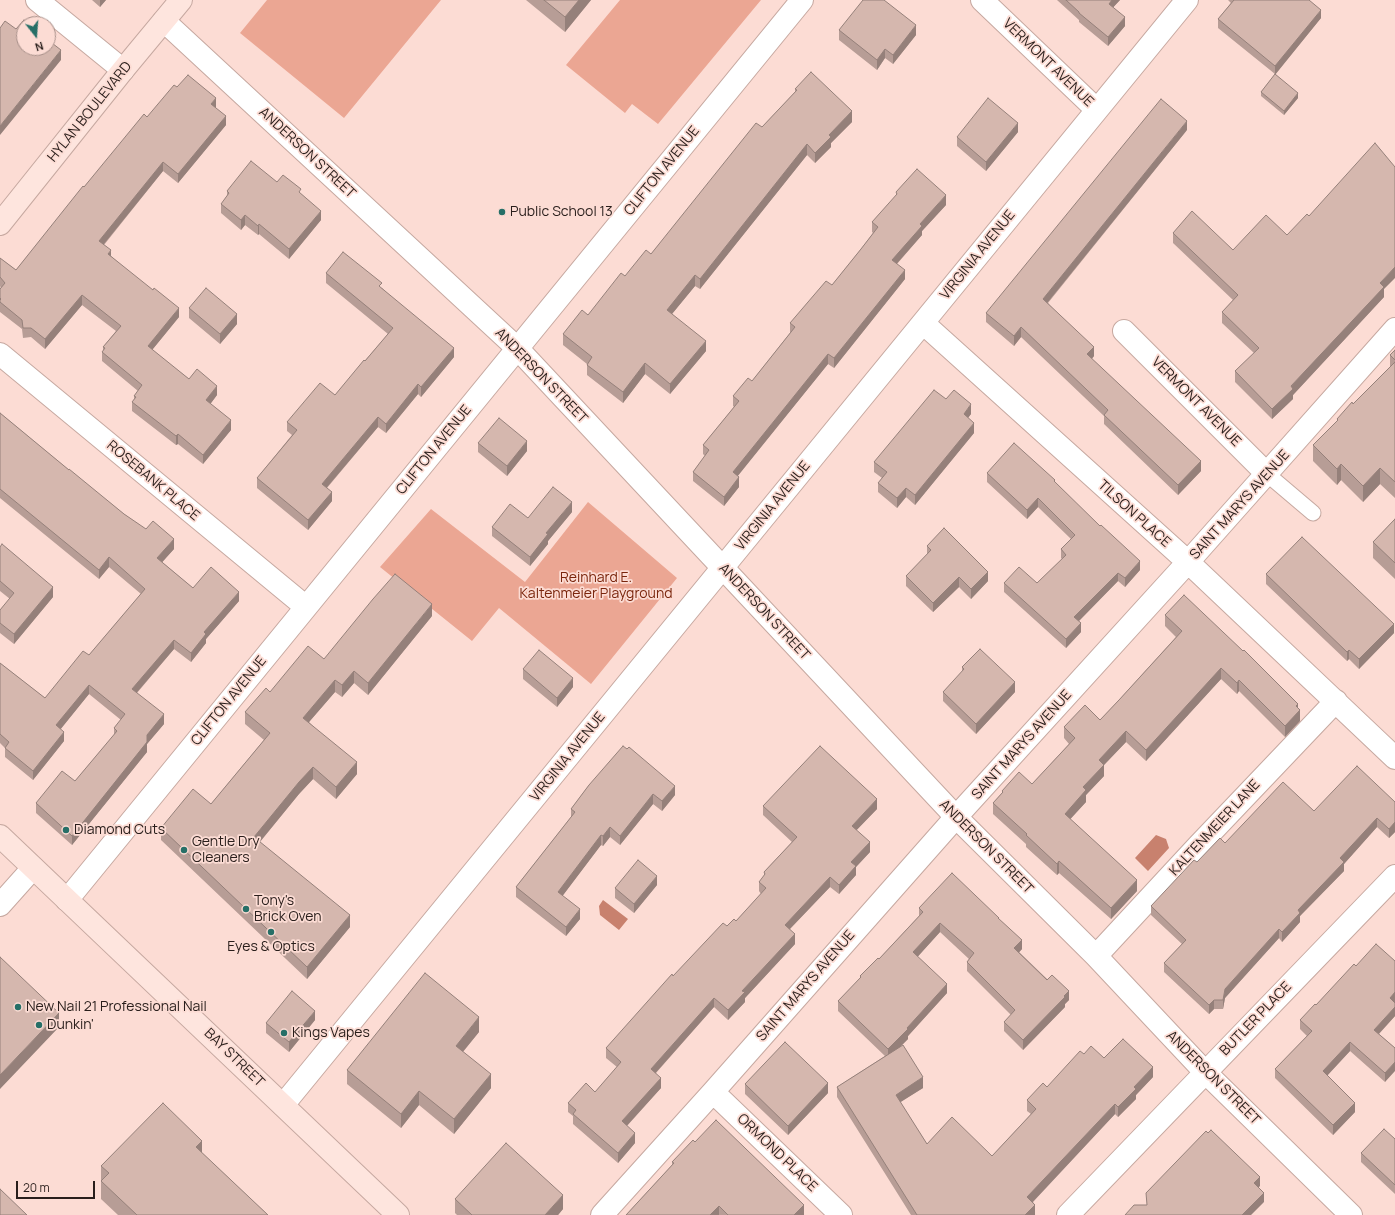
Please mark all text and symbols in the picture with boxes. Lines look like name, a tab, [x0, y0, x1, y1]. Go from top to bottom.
street label: VERMONT AVENUE	[999, 15, 1097, 111]
north arrow	[16, 16, 56, 56]
text: N	[33, 39, 45, 55]
street label: HYLAN BOULEVARD	[44, 59, 136, 165]
street label: ANDERSON STREET	[255, 104, 359, 202]
street label: CLIFTON AVENUE	[621, 123, 703, 219]
place label: Public School 13	[510, 204, 613, 220]
marker: Public School 13	[497, 207, 507, 217]
street label: VIRGINIA AVENUE	[937, 207, 1019, 303]
street label: ANDERSON STREET	[491, 325, 591, 427]
street label: VERMONT AVENUE	[1148, 354, 1244, 450]
street label: CLIFTON AVENUE	[393, 402, 475, 498]
street label: ROSEBANK PLACE	[103, 437, 203, 525]
street label: SAINT MARYS AVENUE	[1186, 447, 1294, 563]
street label: VIRGINIA AVENUE	[732, 458, 814, 554]
street label: TILSON PLACE	[1094, 477, 1174, 551]
street label: ANDERSON STREET	[715, 560, 813, 664]
park label: Reinhard E. Kaltenmeier Playground	[520, 570, 672, 602]
street label: CLIFTON AVENUE	[188, 653, 270, 749]
street label: SAINT MARYS AVENUE	[968, 687, 1076, 803]
street label: VIRGINIA AVENUE	[527, 709, 609, 805]
street label: KALTENMEIER LANE	[1166, 777, 1264, 879]
street label: ANDERSON STREET	[936, 797, 1036, 897]
place label: Diamond Cuts	[74, 822, 165, 838]
marker: Diamond Cuts	[61, 825, 71, 835]
place label: Gentle Dry Cleaners	[192, 834, 260, 866]
marker: Gentle Dry Cleaners	[179, 845, 189, 855]
place label: Tony's Brick Oven	[254, 893, 322, 926]
marker: Tony's Brick Oven	[241, 904, 251, 914]
marker: Eyes & Optics	[266, 927, 276, 937]
street label: SAINT MARYS AVENUE	[753, 927, 859, 1045]
place label: Eyes & Optics	[227, 939, 315, 955]
street label: BUTLER PLACE	[1217, 979, 1295, 1059]
place label: New Nail 21 Professional Nail	[26, 999, 207, 1015]
marker: New Nail 21 Professional Nail	[13, 1002, 23, 1012]
place label: Dunkin'	[47, 1017, 94, 1033]
marker: Dunkin'	[34, 1020, 44, 1030]
street label: BAY STREET	[200, 1025, 268, 1091]
place label: Kings Vapes	[292, 1025, 370, 1041]
marker: Kings Vapes	[279, 1028, 289, 1038]
street label: ANDERSON STREET	[1163, 1028, 1263, 1128]
street label: ORMOND PLACE	[733, 1111, 821, 1195]
scale bar	[18, 1173, 97, 1199]
text: 20 m	[23, 1179, 50, 1196]

